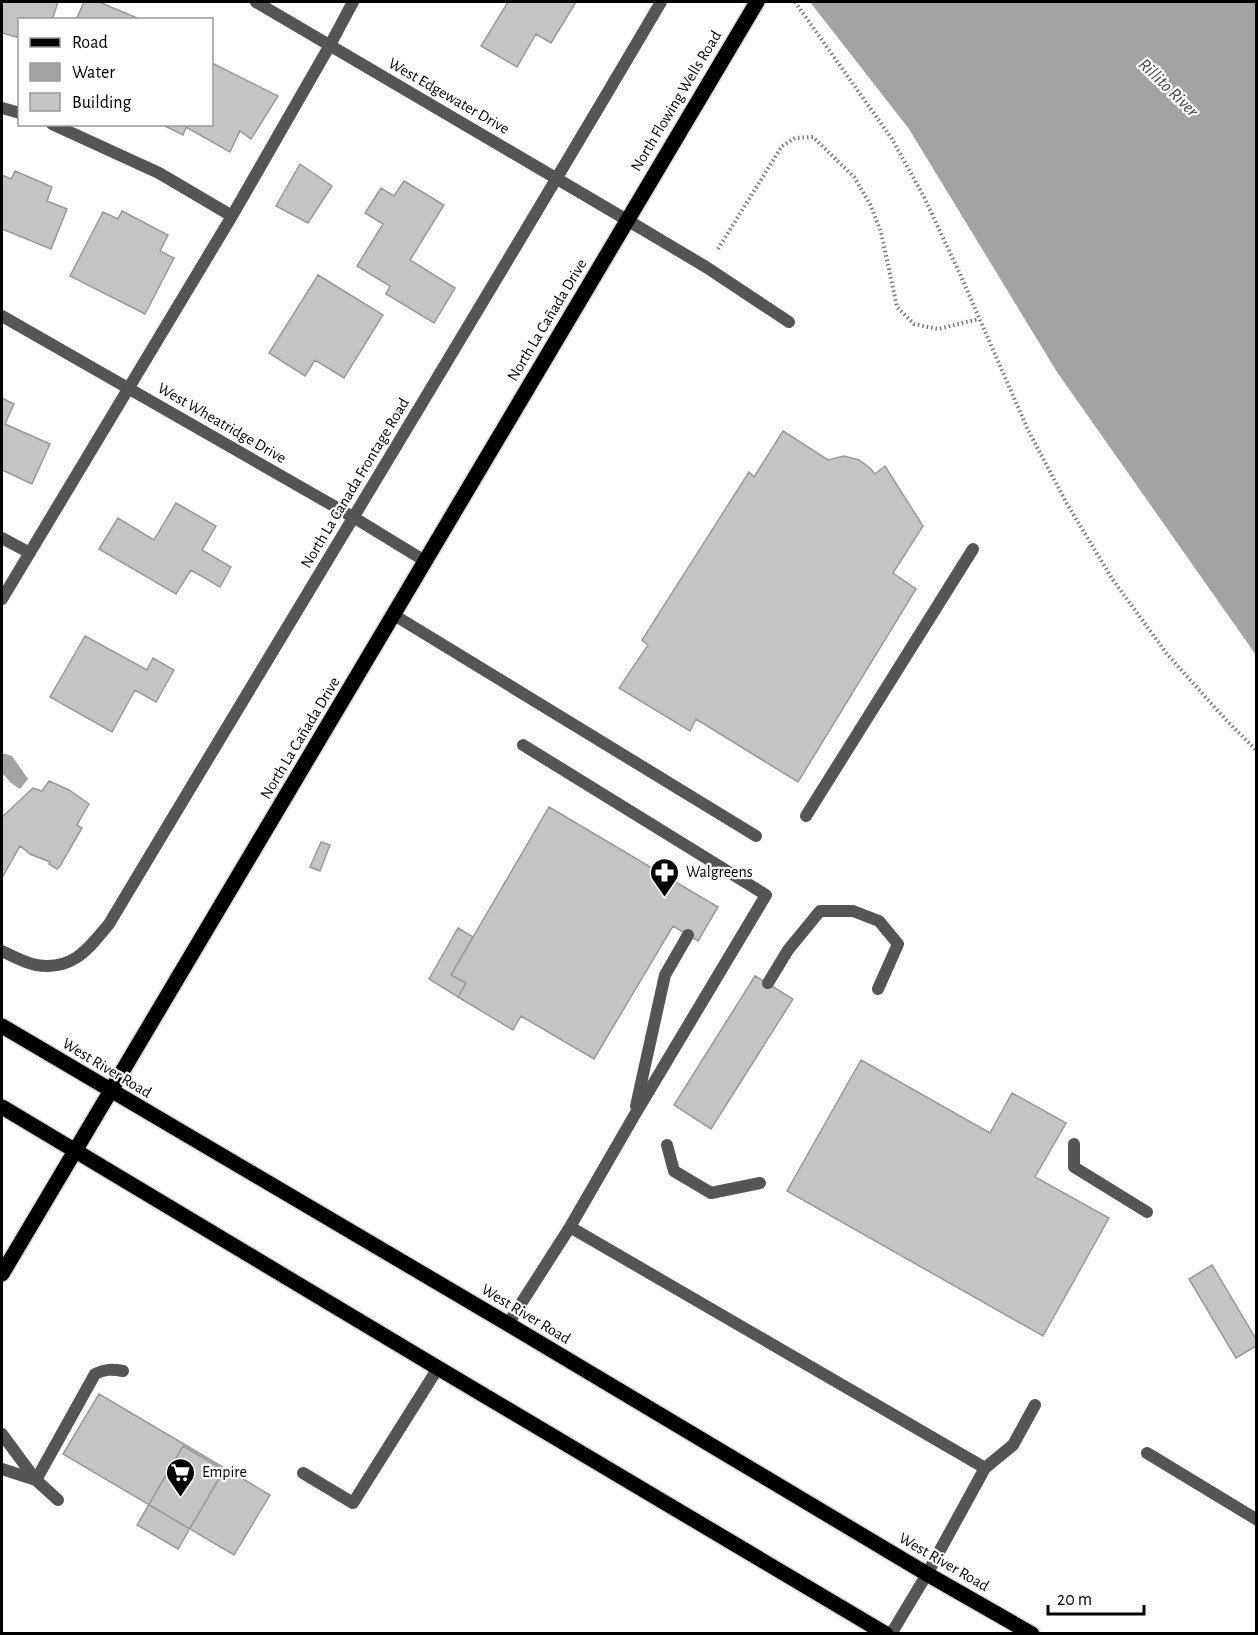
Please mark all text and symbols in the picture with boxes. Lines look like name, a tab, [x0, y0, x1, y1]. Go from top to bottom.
legend	[18, 18, 213, 126]
street label: North Flowing Wells Road	[628, 28, 724, 174]
text: Road	[72, 34, 108, 52]
street label: West Edgewater Drive	[386, 55, 512, 137]
water label: Rillito River	[1135, 55, 1202, 121]
text: Water	[72, 64, 115, 82]
text: Building	[72, 94, 132, 112]
street label: North La Cañada Drive	[504, 256, 590, 384]
street label: West Wheatridge Drive	[155, 380, 289, 466]
street label: North La Canada Frontage Road	[298, 395, 412, 571]
street label: North La Cañada Drive	[257, 674, 343, 802]
pharmacy icon: Walgreens	[649, 856, 681, 898]
place label: Walgreens	[686, 864, 753, 880]
street label: West River Road	[60, 1035, 154, 1101]
street label: West River Road	[479, 1281, 573, 1347]
supermarket icon: Empire	[165, 1456, 197, 1498]
place label: Empire	[202, 1464, 247, 1480]
street label: West River Road	[896, 1530, 992, 1594]
scale bar	[1048, 1578, 1144, 1616]
text: 20 m	[1057, 1591, 1092, 1609]

